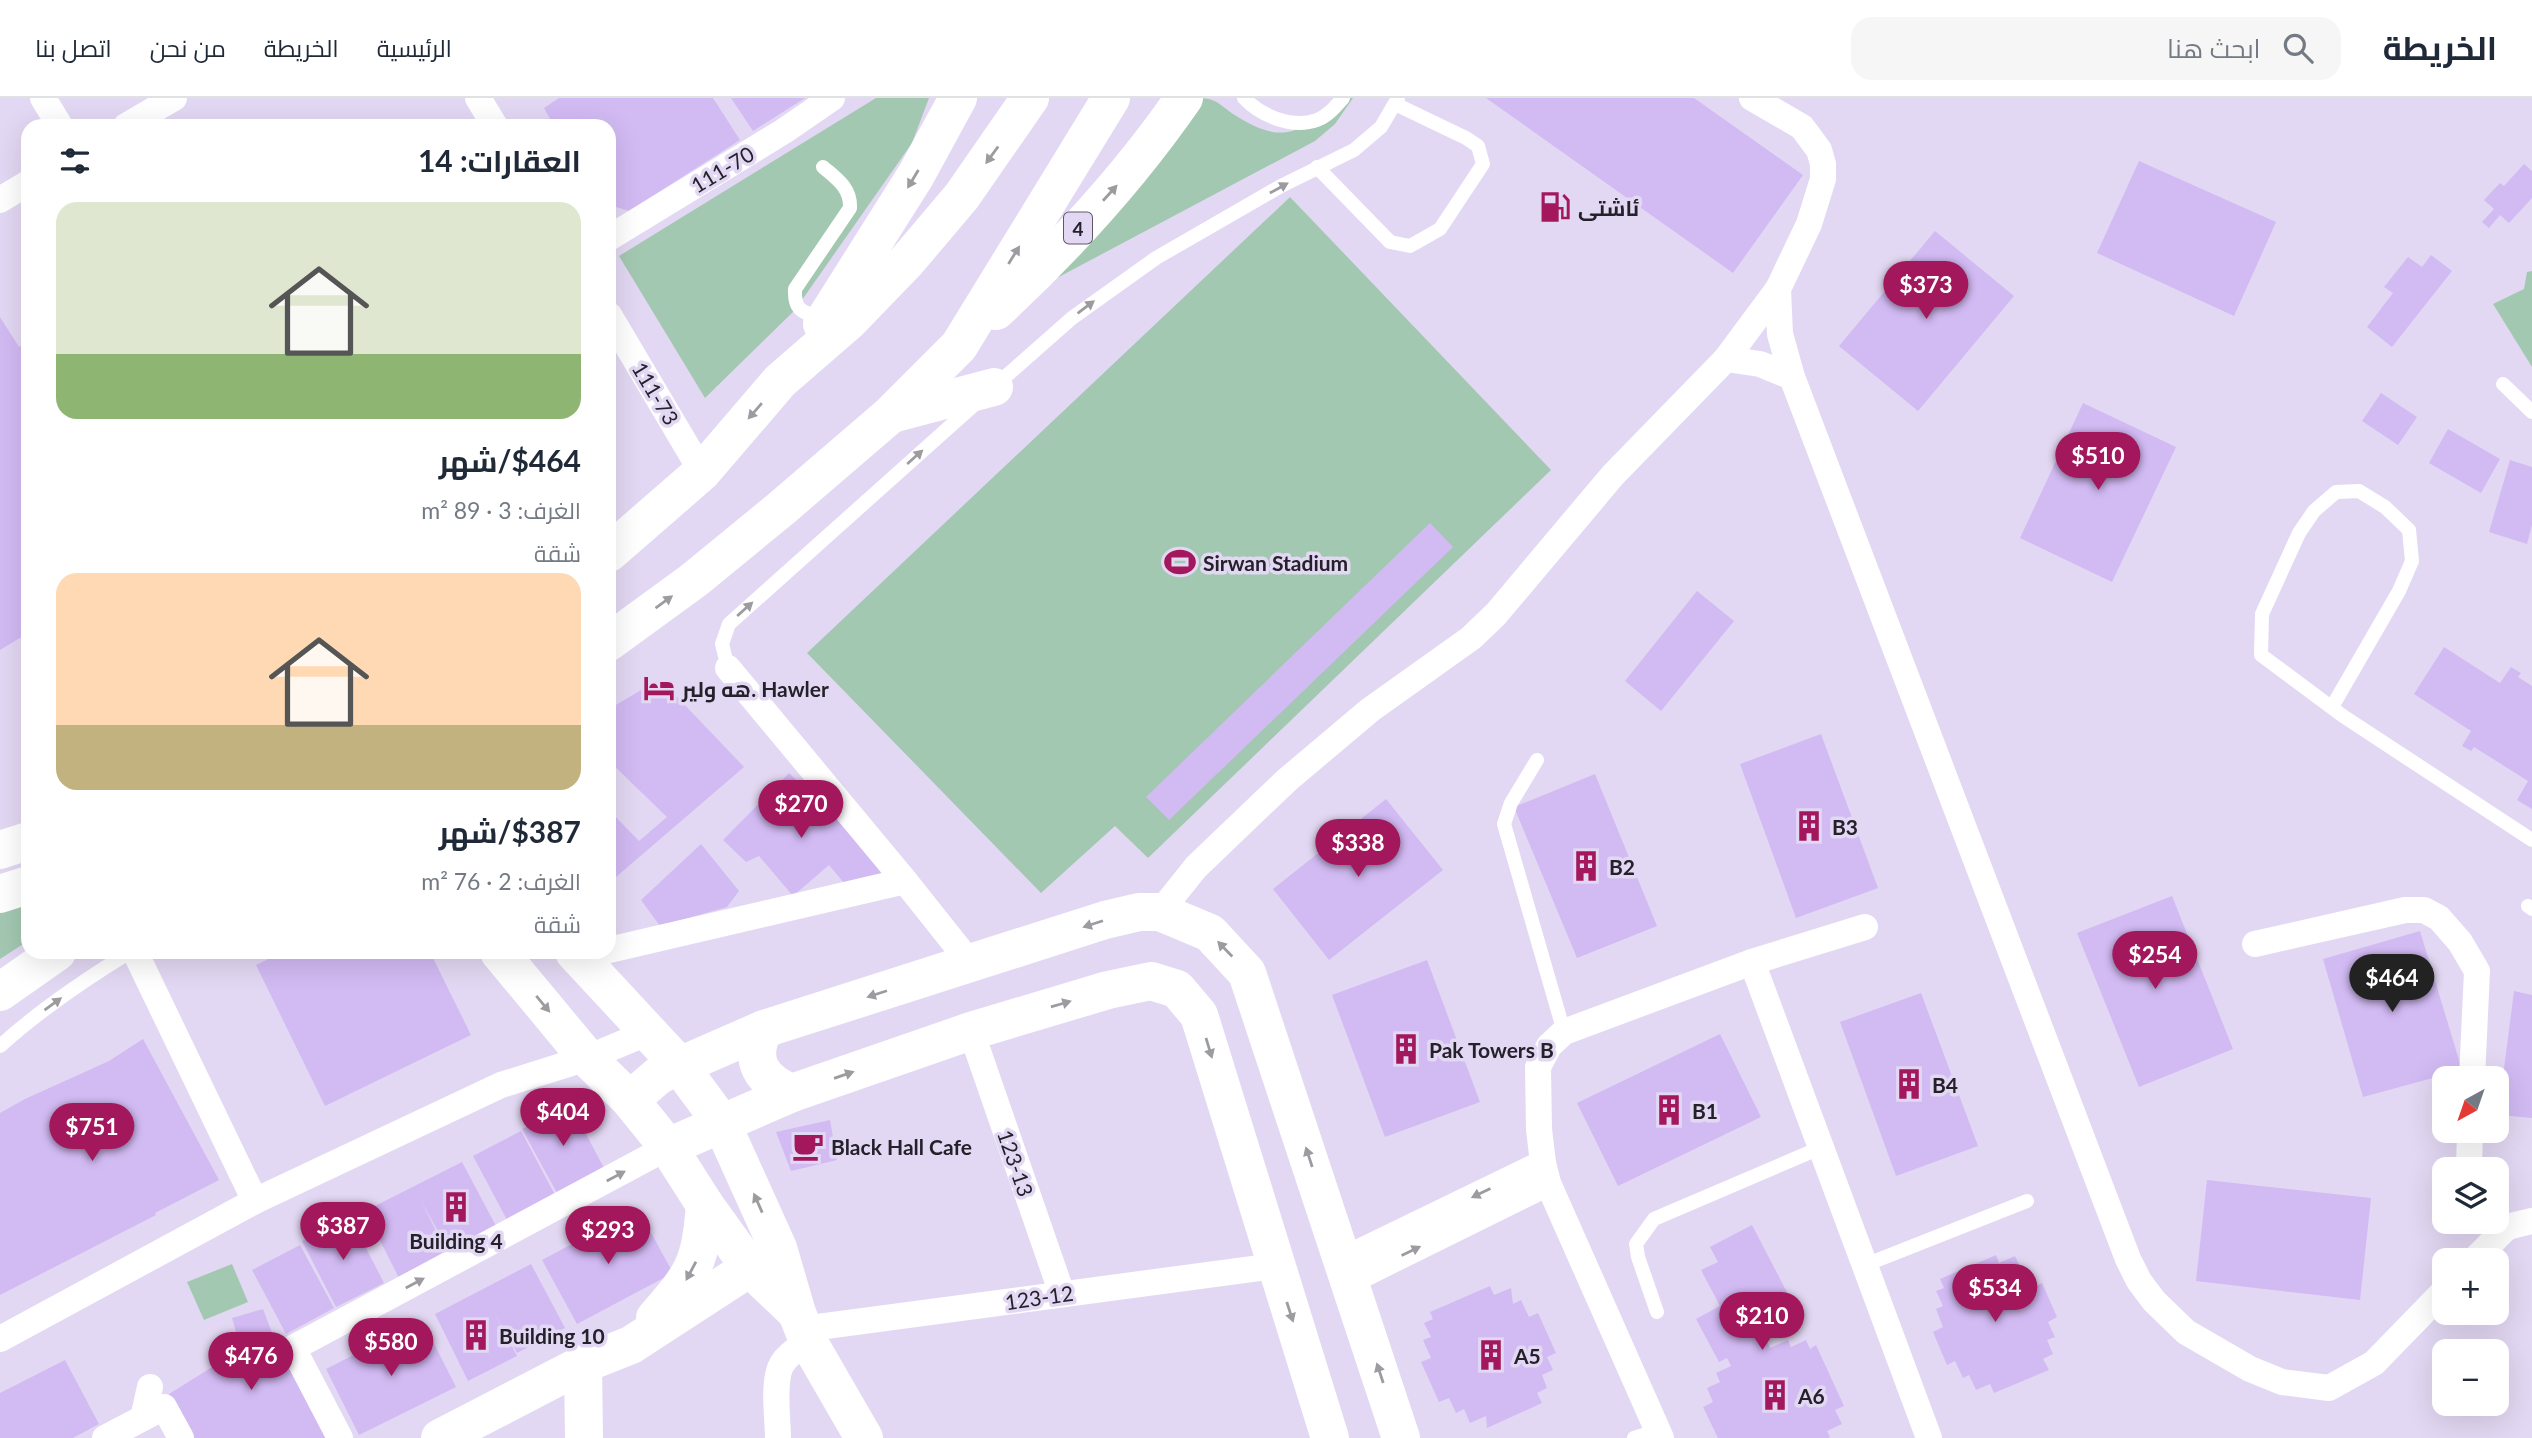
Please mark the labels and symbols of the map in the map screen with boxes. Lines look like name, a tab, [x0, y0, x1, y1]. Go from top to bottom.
street label: 111-70	[686, 141, 758, 197]
one-way arrow	[985, 146, 999, 164]
one-way arrow	[907, 170, 920, 189]
one-way arrow	[1269, 182, 1289, 194]
one-way arrow	[1101, 185, 1117, 202]
fuel station icon: ئاشتی	[1538, 190, 1572, 224]
place label: ئاشتی	[1578, 195, 1640, 221]
road number: 4	[1064, 212, 1092, 244]
one-way arrow	[1008, 246, 1021, 265]
pin: $373	[1885, 262, 1967, 321]
one-way arrow	[1077, 301, 1095, 315]
street label: 111-73	[628, 357, 684, 429]
one-way arrow	[748, 402, 763, 419]
pin: $510	[2057, 432, 2139, 492]
one-way arrow	[906, 450, 923, 466]
sports icon: Sirwan Stadium	[1163, 545, 1197, 579]
place label: Sirwan Stadium	[1203, 550, 1348, 575]
one-way arrow	[655, 595, 673, 609]
one-way arrow	[737, 602, 754, 617]
hotel icon: هه ولير. Hawler	[642, 671, 676, 705]
place label: هه ولير. Hawler	[681, 676, 829, 703]
pin: $270	[760, 780, 842, 840]
building icon: B3	[1792, 809, 1826, 843]
place label: B3	[1832, 814, 1858, 839]
pin: $338	[1317, 820, 1399, 879]
building icon: B2	[1569, 849, 1603, 883]
place label: B2	[1609, 854, 1635, 879]
one-way arrow	[1083, 920, 1104, 930]
pin: $254	[2114, 932, 2196, 991]
one-way arrow	[1216, 940, 1233, 957]
pin: $464	[2351, 954, 2433, 1014]
one-way arrow	[866, 989, 887, 999]
one-way arrow	[535, 996, 550, 1013]
one-way arrow	[44, 997, 62, 1011]
one-way arrow	[1050, 999, 1071, 1009]
building icon: Pak Towers B	[1389, 1032, 1423, 1066]
place label: Pak Towers B	[1429, 1037, 1554, 1062]
one-way arrow	[1205, 1038, 1215, 1059]
north arrow	[2432, 1066, 2510, 1143]
building icon: B4	[1892, 1067, 1926, 1101]
one-way arrow	[834, 1069, 855, 1080]
place label: B4	[1932, 1072, 1958, 1097]
pin: $404	[522, 1088, 604, 1148]
building icon: B1	[1652, 1093, 1686, 1127]
place label: B1	[1692, 1098, 1718, 1123]
pin: $751	[51, 1104, 133, 1163]
street label: 123-13	[993, 1126, 1039, 1200]
cafe icon: Black Hall Cafe	[791, 1129, 825, 1163]
place label: Black Hall Cafe	[831, 1134, 972, 1159]
one-way arrow	[1303, 1146, 1314, 1167]
one-way arrow	[606, 1170, 626, 1182]
one-way arrow	[1471, 1188, 1491, 1199]
building icon: Building 4	[439, 1190, 473, 1224]
one-way arrow	[752, 1193, 764, 1213]
pin: $387	[302, 1202, 384, 1262]
pin: $293	[567, 1206, 649, 1266]
place label: Building 4	[409, 1228, 503, 1253]
one-way arrow	[1401, 1245, 1421, 1256]
one-way arrow	[685, 1261, 697, 1281]
pin: $534	[1954, 1264, 2036, 1324]
one-way arrow	[405, 1277, 425, 1289]
street label: 123-12	[1003, 1280, 1075, 1314]
pin: $210	[1721, 1292, 1803, 1352]
one-way arrow	[1285, 1302, 1296, 1323]
pin: $580	[350, 1318, 432, 1378]
building icon: Building 10	[459, 1318, 493, 1352]
place label: Building 10	[499, 1323, 605, 1348]
pin: $476	[210, 1332, 292, 1392]
building icon: A5	[1474, 1338, 1508, 1372]
place label: A5	[1513, 1343, 1541, 1368]
one-way arrow	[1374, 1362, 1385, 1383]
building icon: A6	[1758, 1378, 1792, 1412]
place label: A6	[1797, 1383, 1825, 1408]

